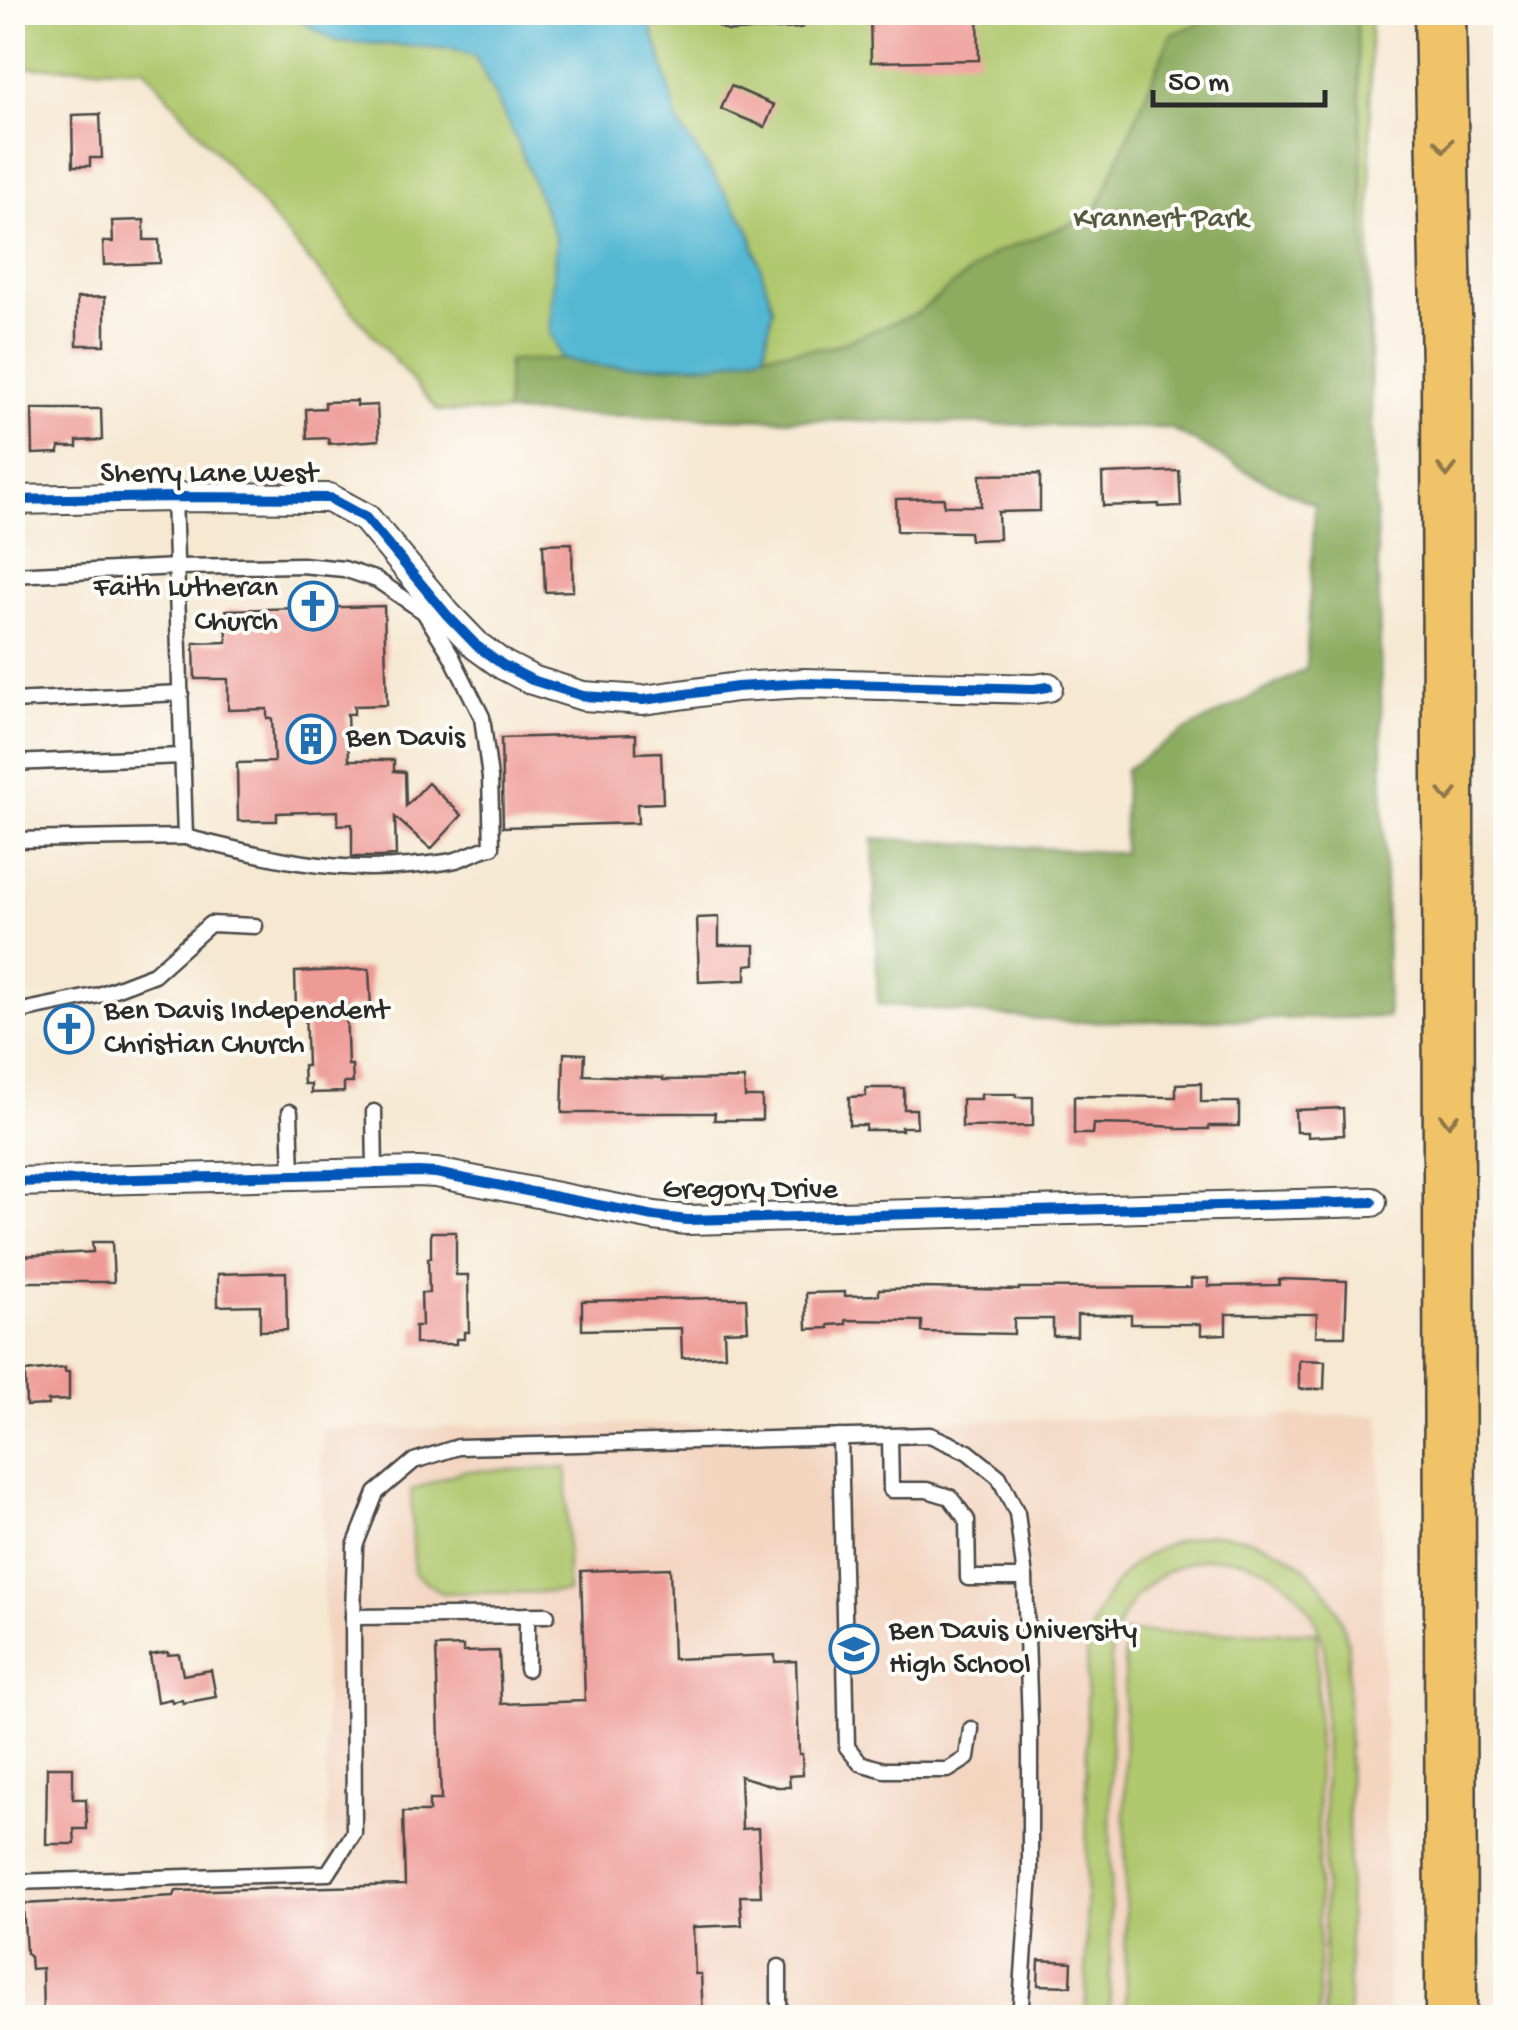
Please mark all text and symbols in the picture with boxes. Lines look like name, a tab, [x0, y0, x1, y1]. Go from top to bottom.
scale bar	[1153, 45, 1326, 107]
text: 50 m	[1168, 67, 1229, 102]
one-way arrow	[1433, 137, 1454, 153]
park label: Krannert Park	[1074, 203, 1251, 238]
street label: Sherry Lane West	[100, 458, 320, 493]
one-way arrow	[1436, 462, 1458, 478]
place label: Faith Lutheran Church	[93, 572, 278, 641]
church icon: Faith Lutheran Church	[287, 580, 339, 632]
building icon: Ben Davis	[285, 713, 337, 765]
place label: Ben Davis	[345, 722, 466, 757]
one-way arrow	[1437, 788, 1459, 803]
place label: Ben Davis Independent Christian Church	[103, 995, 392, 1064]
church icon: Ben Davis Independent Christian Church	[43, 1003, 95, 1055]
one-way arrow	[1438, 1112, 1460, 1128]
street label: Gregory Drive	[662, 1174, 838, 1209]
place label: Ben Davis University High School	[888, 1615, 1137, 1684]
school or university icon: Ben Davis University High School	[828, 1623, 880, 1675]

